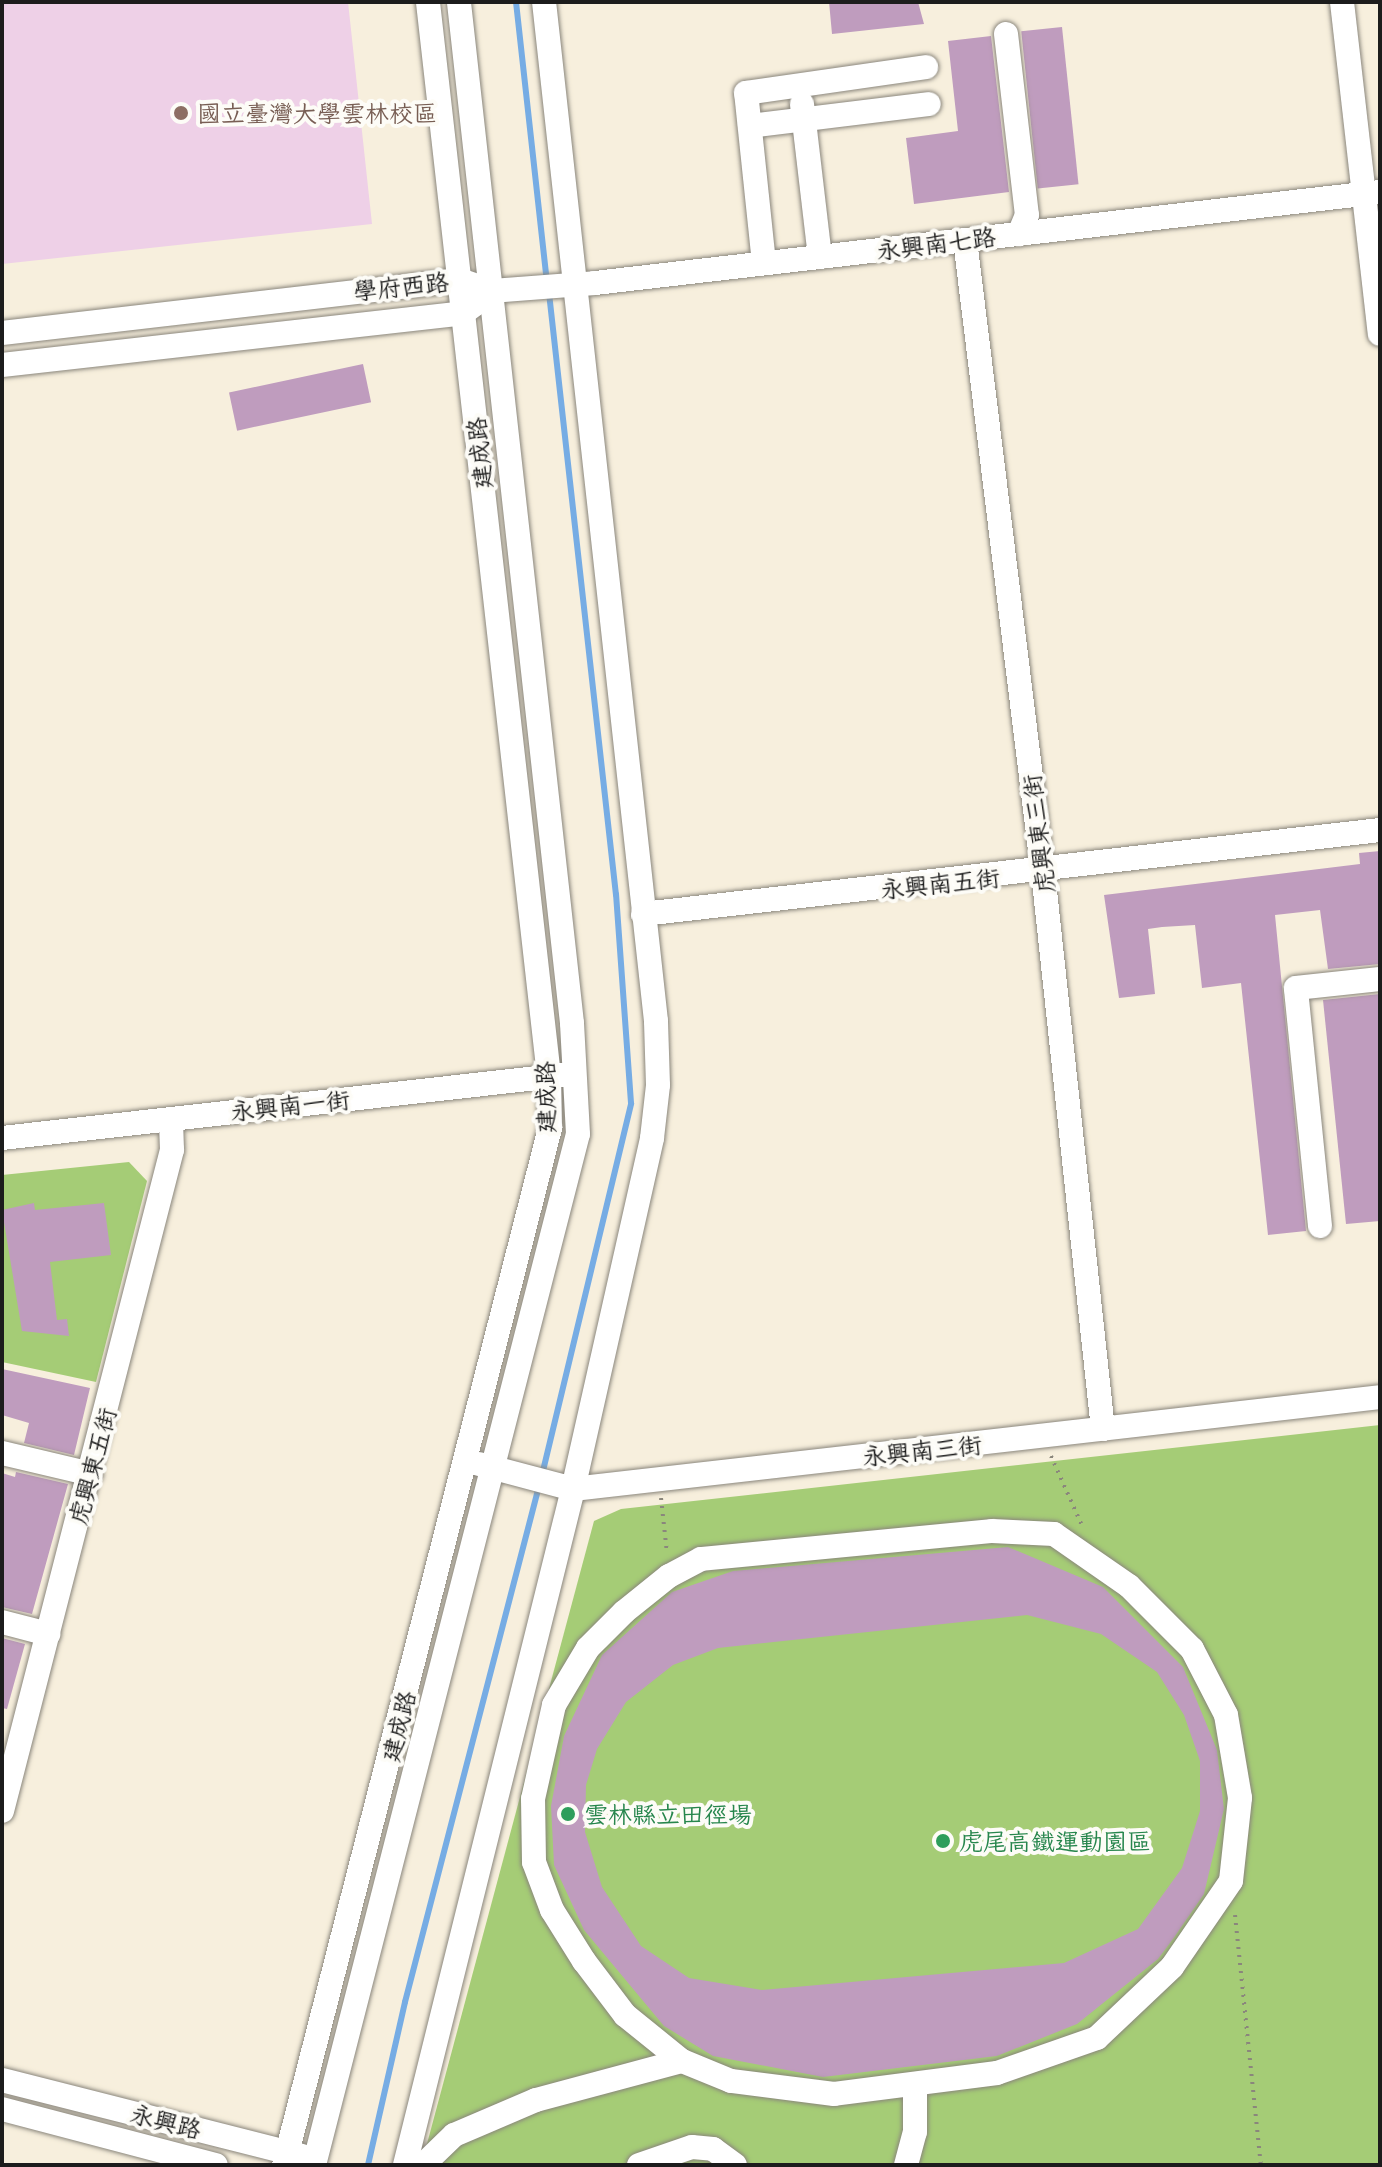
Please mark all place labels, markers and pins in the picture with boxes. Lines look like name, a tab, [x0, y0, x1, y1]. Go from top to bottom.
place label: 國立臺灣大學雲林校區	[197, 99, 437, 127]
marker: 國立臺灣大學雲林校區	[172, 104, 190, 122]
place label: 雲林縣立田徑場	[584, 1800, 752, 1828]
marker: 雲林縣立田徑場	[559, 1805, 577, 1823]
place label: 虎尾高鐵運動園區	[959, 1827, 1151, 1855]
marker: 虎尾高鐵運動園區	[934, 1832, 952, 1850]

